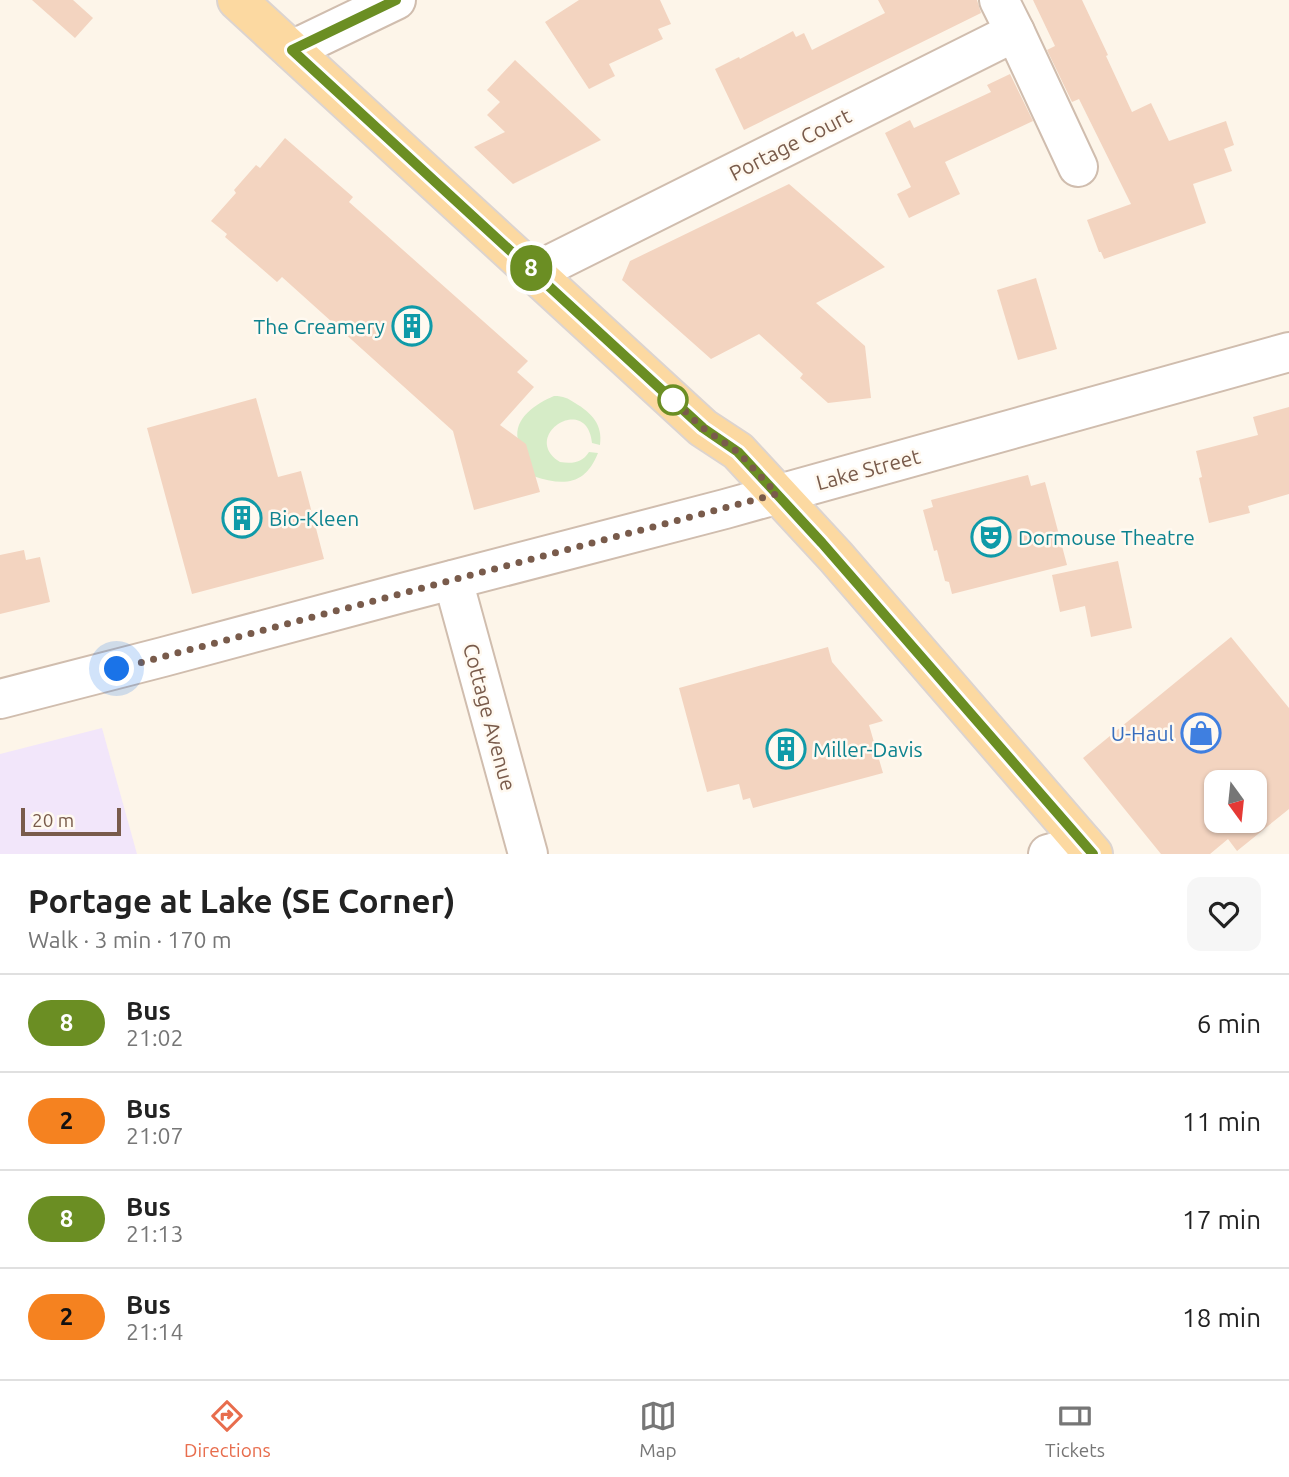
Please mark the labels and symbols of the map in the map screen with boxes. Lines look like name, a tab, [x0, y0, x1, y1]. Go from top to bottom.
street label: Portage Court	[725, 103, 855, 185]
line badge: 8	[508, 245, 554, 291]
building icon: The Creamery	[391, 305, 433, 347]
place label: The Creamery	[253, 314, 385, 338]
unlabelled marker	[658, 385, 688, 415]
street label: Lake Street	[813, 444, 923, 494]
building icon: Bio-Kleen	[221, 497, 263, 539]
place label: Bio-Kleen	[269, 506, 359, 530]
theatre icon: Dormouse Theatre	[970, 516, 1012, 558]
place label: Dormouse Theatre	[1018, 525, 1195, 549]
street label: Cottage Avenue	[459, 641, 521, 793]
your location	[99, 651, 134, 686]
shop icon: U-Haul	[1180, 712, 1222, 754]
place label: U-Haul	[1111, 721, 1174, 745]
building icon: Miller-Davis	[765, 728, 807, 770]
place label: Miller-Davis	[813, 737, 923, 761]
north arrow	[1204, 770, 1267, 833]
scale bar	[21, 805, 121, 837]

